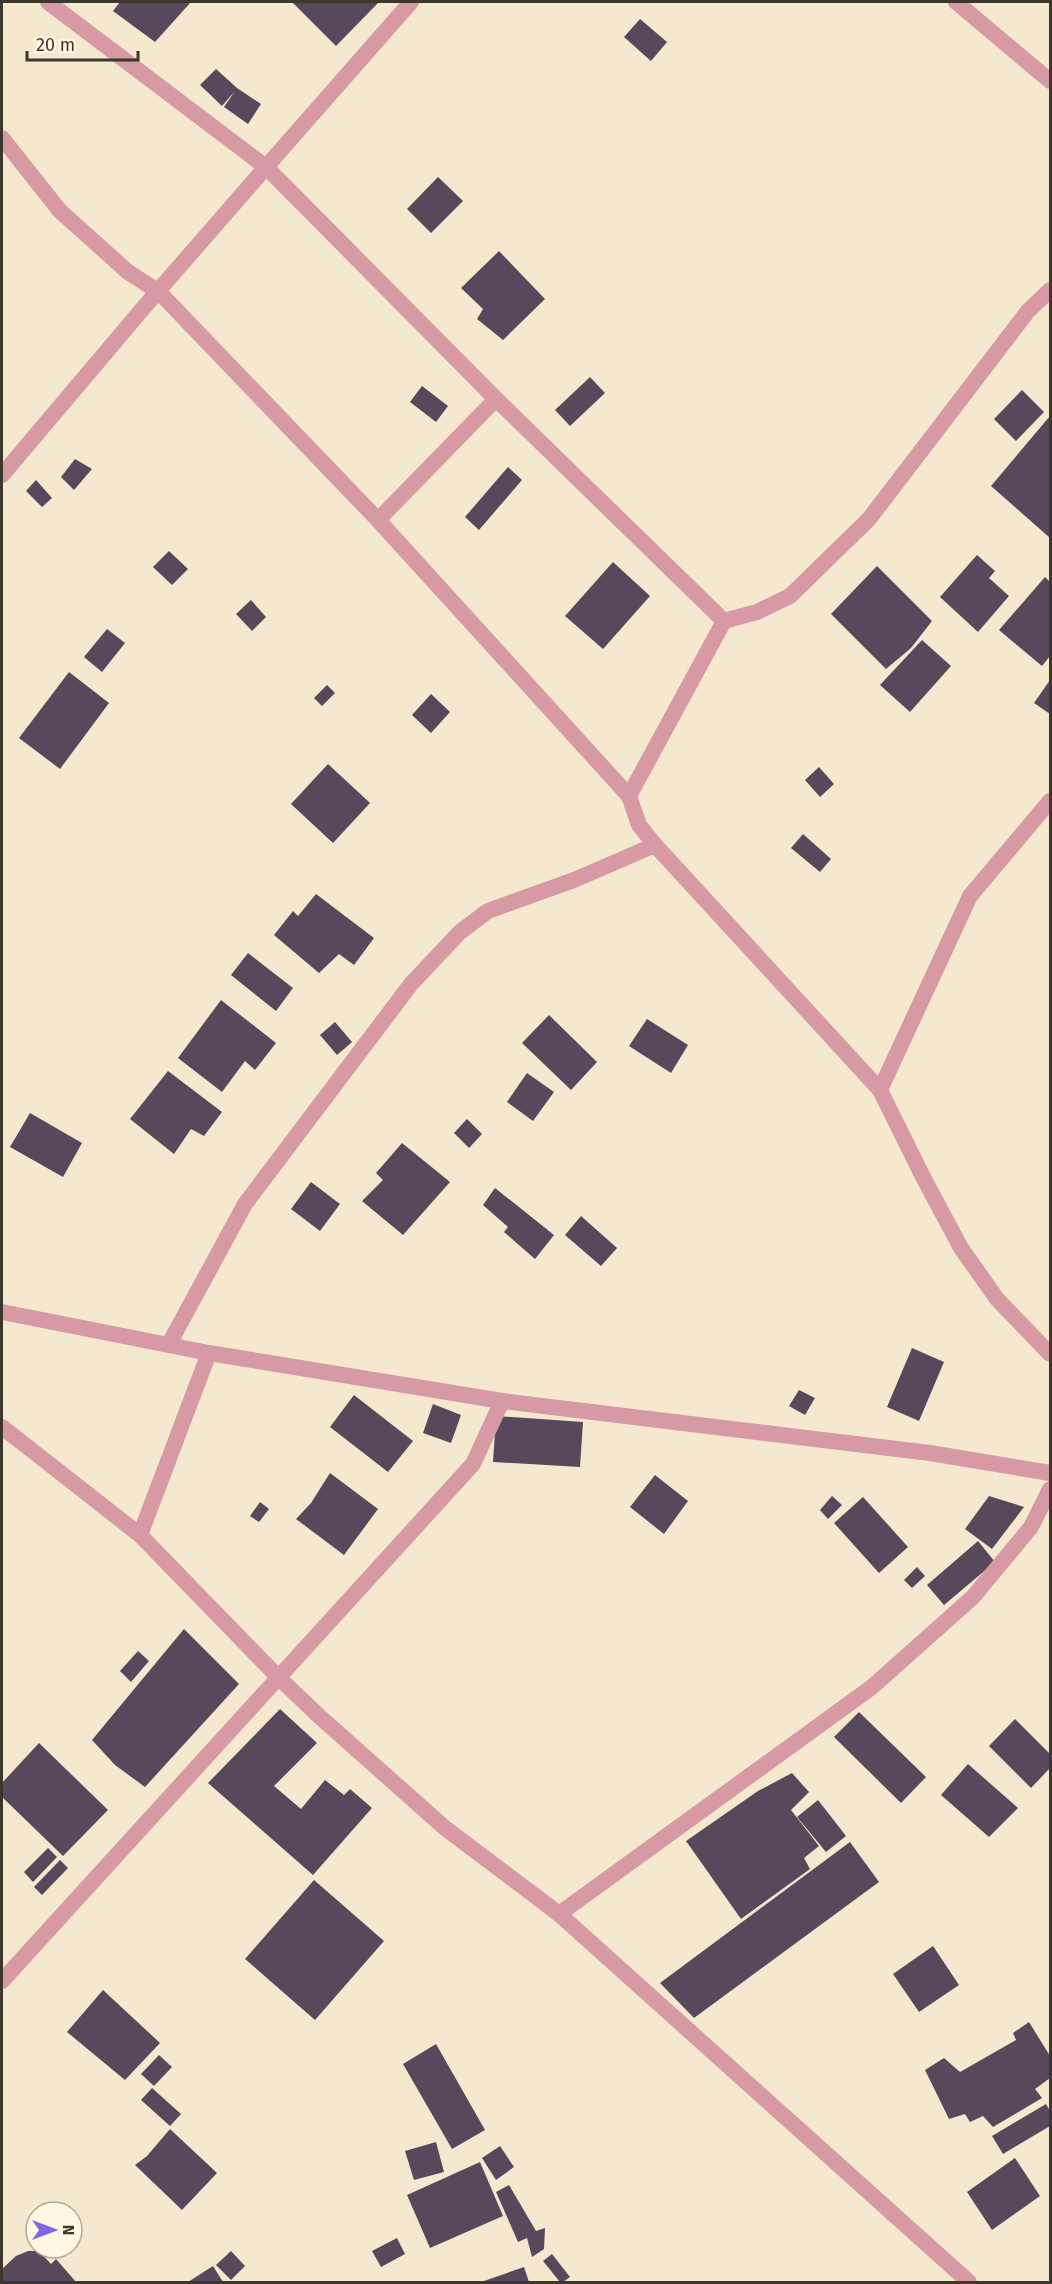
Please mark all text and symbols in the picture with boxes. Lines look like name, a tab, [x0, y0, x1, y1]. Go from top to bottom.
scale bar	[27, 24, 138, 62]
text: 20 m	[36, 34, 75, 56]
north arrow	[24, 2200, 84, 2260]
text: N	[59, 2225, 78, 2235]

